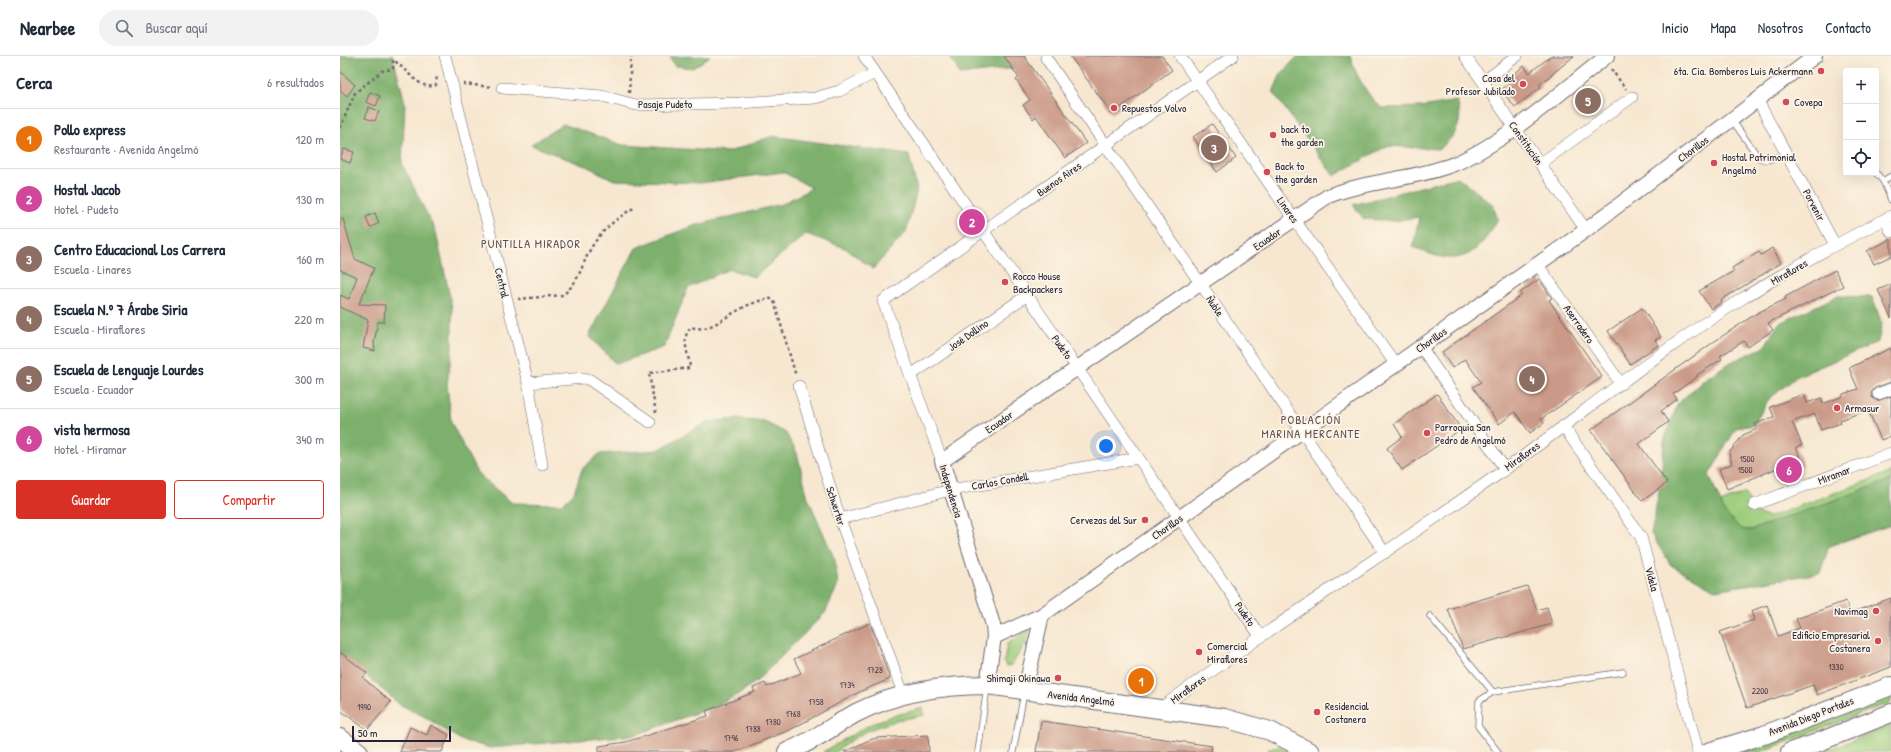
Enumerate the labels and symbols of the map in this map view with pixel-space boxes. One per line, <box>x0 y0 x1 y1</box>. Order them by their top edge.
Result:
place label: 6ta. Cia. Bomberos Luis Ackermann <box>1674 64 1813 78</box>
marker: 6ta. Cia. Bomberos Luis Ackermann <box>1816 66 1826 76</box>
place label: Casa del Profesor Jubilado <box>1446 71 1516 98</box>
marker: Casa del Profesor Jubilado <box>1518 79 1528 89</box>
pin: 5 <box>1575 86 1601 116</box>
place label: Covepa <box>1794 95 1823 109</box>
street label: Pasaje Pudeto <box>638 97 693 111</box>
marker: Covepa <box>1781 97 1791 107</box>
place label: Repuestos Volvo <box>1122 101 1187 115</box>
marker: Repuestos Volvo <box>1109 103 1119 113</box>
street label: Constitución <box>1506 118 1546 168</box>
place label: back to the garden <box>1281 122 1323 149</box>
marker: back to the garden <box>1268 130 1278 140</box>
pin: 3 <box>1201 133 1227 163</box>
street label: Chorillos <box>1675 133 1711 165</box>
place label: Hostal Patrimonial Angelmó <box>1722 150 1796 177</box>
marker: Hostal Patrimonial Angelmó <box>1709 158 1719 168</box>
street label: Buenos Aires <box>1034 159 1084 199</box>
place label: Back to the garden <box>1275 159 1317 186</box>
marker: Back to the garden <box>1262 167 1272 177</box>
street label: Porvenir <box>1800 187 1829 224</box>
street label: Linares <box>1274 194 1302 226</box>
pin: 2 <box>959 207 985 237</box>
street label: Ecuador <box>1250 224 1284 253</box>
district label: PUNTILLA MIRADOR <box>481 235 581 252</box>
street label: Miraflores <box>1768 256 1810 288</box>
street label: Central <box>492 266 513 300</box>
place label: Rocco House Backpackers <box>1013 269 1062 296</box>
marker: Rocco House Backpackers <box>1000 277 1010 287</box>
street label: Ñuble <box>1203 293 1227 320</box>
street label: Aserradero <box>1561 302 1598 347</box>
street label: José Dollino <box>945 316 991 354</box>
street label: Chorillos <box>1413 324 1449 356</box>
street label: Pudeto <box>1049 332 1076 362</box>
pin: 4 <box>1519 364 1545 394</box>
place label: Armasur <box>1845 401 1880 415</box>
marker: Armasur <box>1832 403 1842 413</box>
street label: Ecuador <box>982 407 1016 436</box>
district label: POBLACIÓN MARINA MERCANTE <box>1262 411 1360 442</box>
place label: Parroquia San Pedro de Angelmó <box>1435 420 1506 447</box>
marker: Parroquia San Pedro de Angelmó <box>1422 428 1432 438</box>
your location <box>1096 436 1116 456</box>
street label: Miraflores <box>1502 438 1542 474</box>
house number: 1500 <box>1739 453 1755 465</box>
pin: 6 <box>1776 455 1802 485</box>
street label: Miramar <box>1816 462 1853 488</box>
street label: Independencia <box>936 463 966 520</box>
house number: 1500 <box>1737 464 1753 476</box>
street label: Carlos Condell <box>970 469 1030 493</box>
street label: Schwerter <box>823 485 849 528</box>
street label: Chorillos <box>1149 511 1185 543</box>
place label: Cervezas del Sur <box>1070 513 1138 527</box>
marker: Cervezas del Sur <box>1140 515 1150 525</box>
street label: Videla <box>1642 565 1662 593</box>
street label: Pudeto <box>1232 599 1259 629</box>
place label: Navimag <box>1834 604 1868 618</box>
marker: Navimag <box>1871 606 1881 616</box>
place label: Edificio Empresarial Costanera <box>1792 628 1871 655</box>
marker: Edificio Empresarial Costanera <box>1873 636 1883 646</box>
place label: Comercial Miraflores <box>1207 639 1248 666</box>
marker: Comercial Miraflores <box>1194 647 1204 657</box>
house number: 1330 <box>1828 661 1844 673</box>
house number: 1728 <box>867 664 883 676</box>
pin: 1 <box>1128 666 1154 696</box>
place label: Shimaji Okinawa <box>987 671 1051 685</box>
street label: Miraflores <box>1168 671 1208 707</box>
marker: Shimaji Okinawa <box>1053 673 1063 683</box>
house number: 1734 <box>839 679 855 691</box>
house number: 2200 <box>1752 685 1768 697</box>
street label: Avenida Angelmó <box>1047 687 1116 709</box>
street label: Avenida Diego Portales <box>1766 693 1856 739</box>
house number: 1758 <box>808 696 824 708</box>
place label: Residencial Costanera <box>1325 699 1369 726</box>
house number: 1990 <box>357 701 371 713</box>
marker: Residencial Costanera <box>1312 707 1322 717</box>
house number: 1768 <box>785 708 801 720</box>
house number: 1780 <box>765 716 781 728</box>
house number: 1788 <box>745 723 761 735</box>
scale bar <box>352 724 451 743</box>
house number: 1796 <box>724 732 739 744</box>

